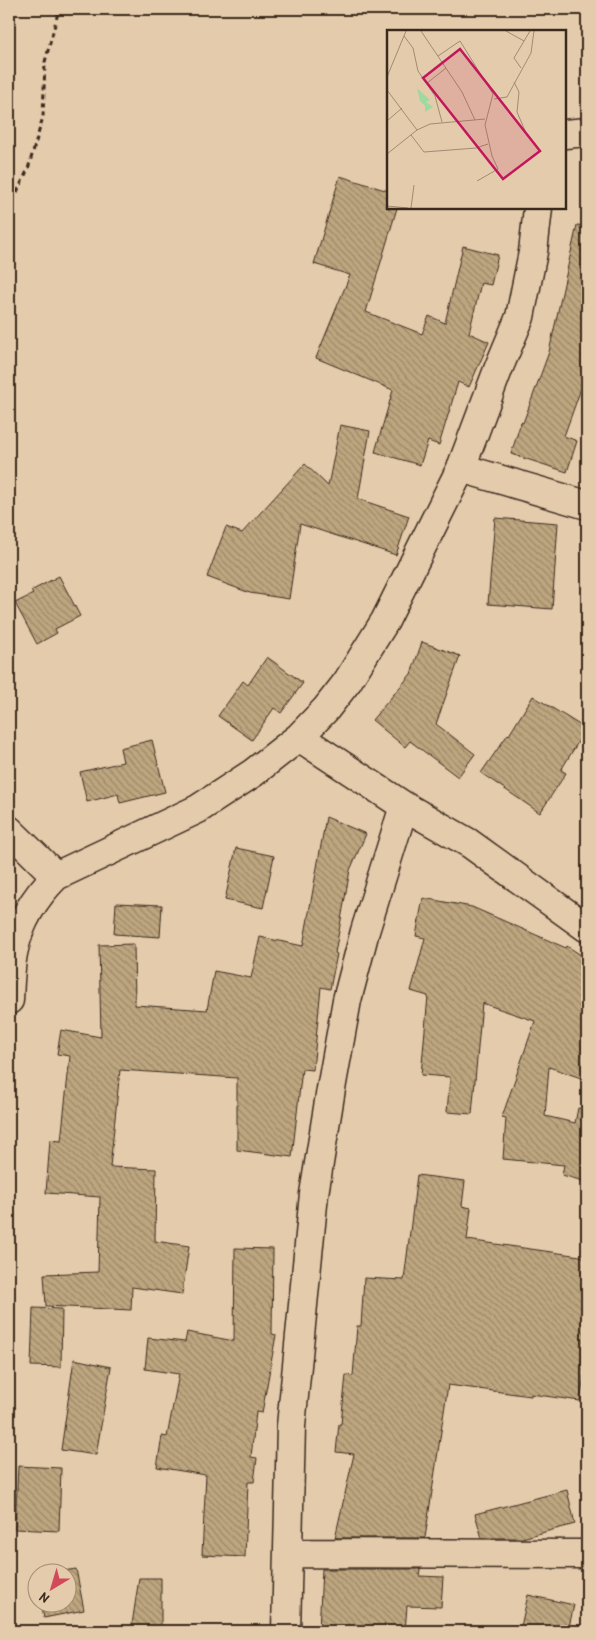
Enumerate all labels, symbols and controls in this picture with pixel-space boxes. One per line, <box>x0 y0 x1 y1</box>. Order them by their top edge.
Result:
inset map <box>387 30 566 209</box>
north arrow <box>28 1562 78 1612</box>
text: N <box>34 1589 52 1608</box>

